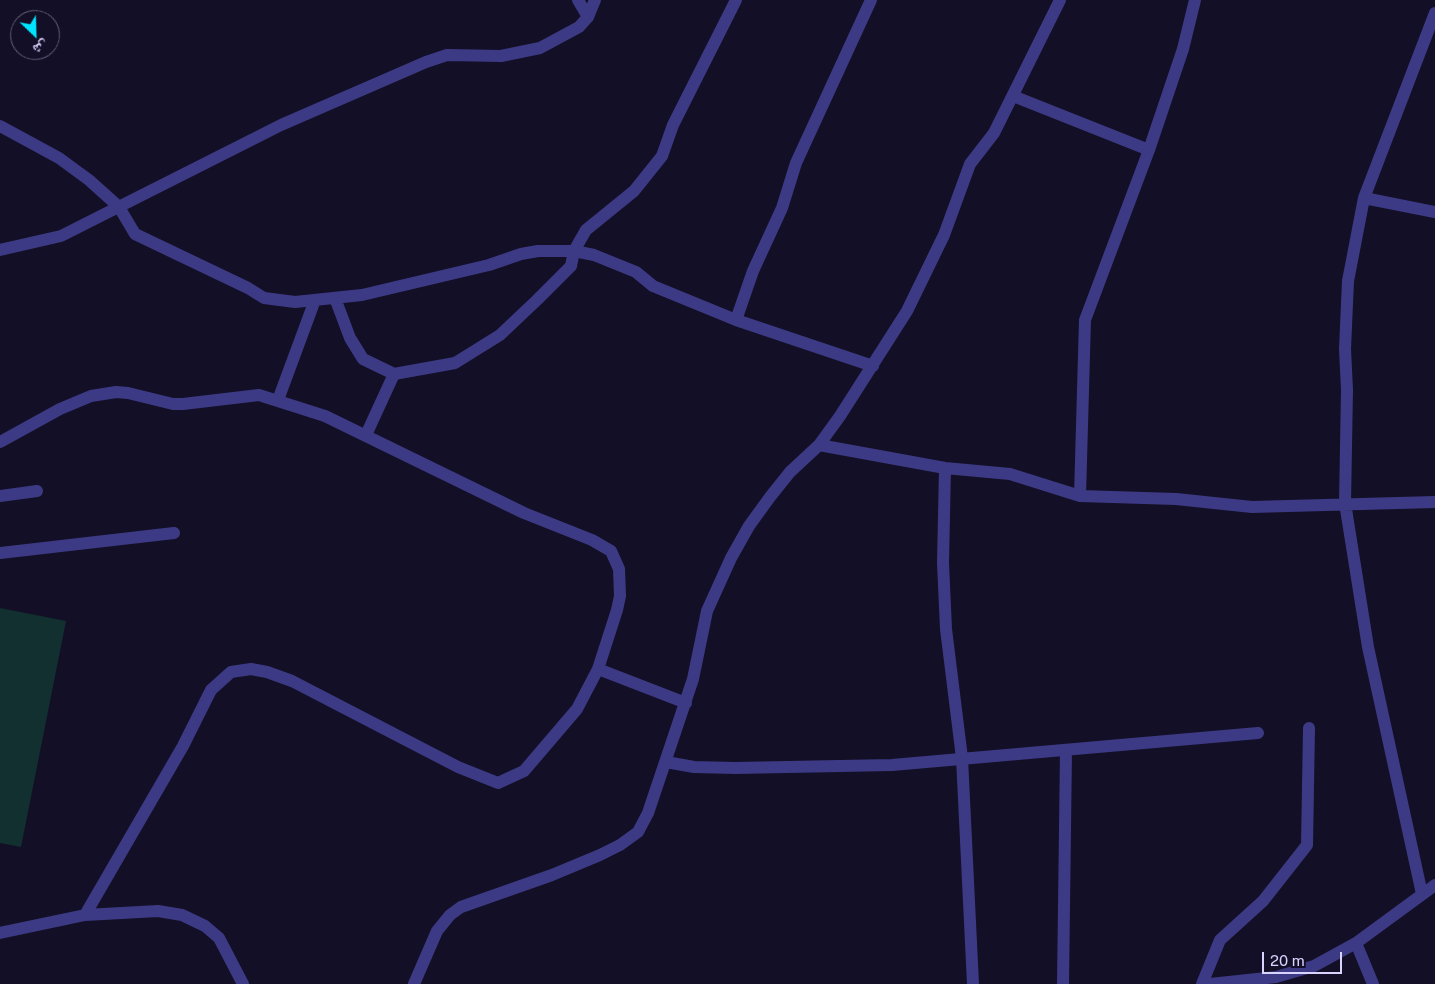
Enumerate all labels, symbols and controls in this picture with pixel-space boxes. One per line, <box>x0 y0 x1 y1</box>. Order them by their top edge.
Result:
north arrow <box>10 10 60 60</box>
text: ش <box>31 37 51 58</box>
scale bar <box>1265 942 1345 974</box>
text: 20 m <box>1270 952 1305 969</box>

